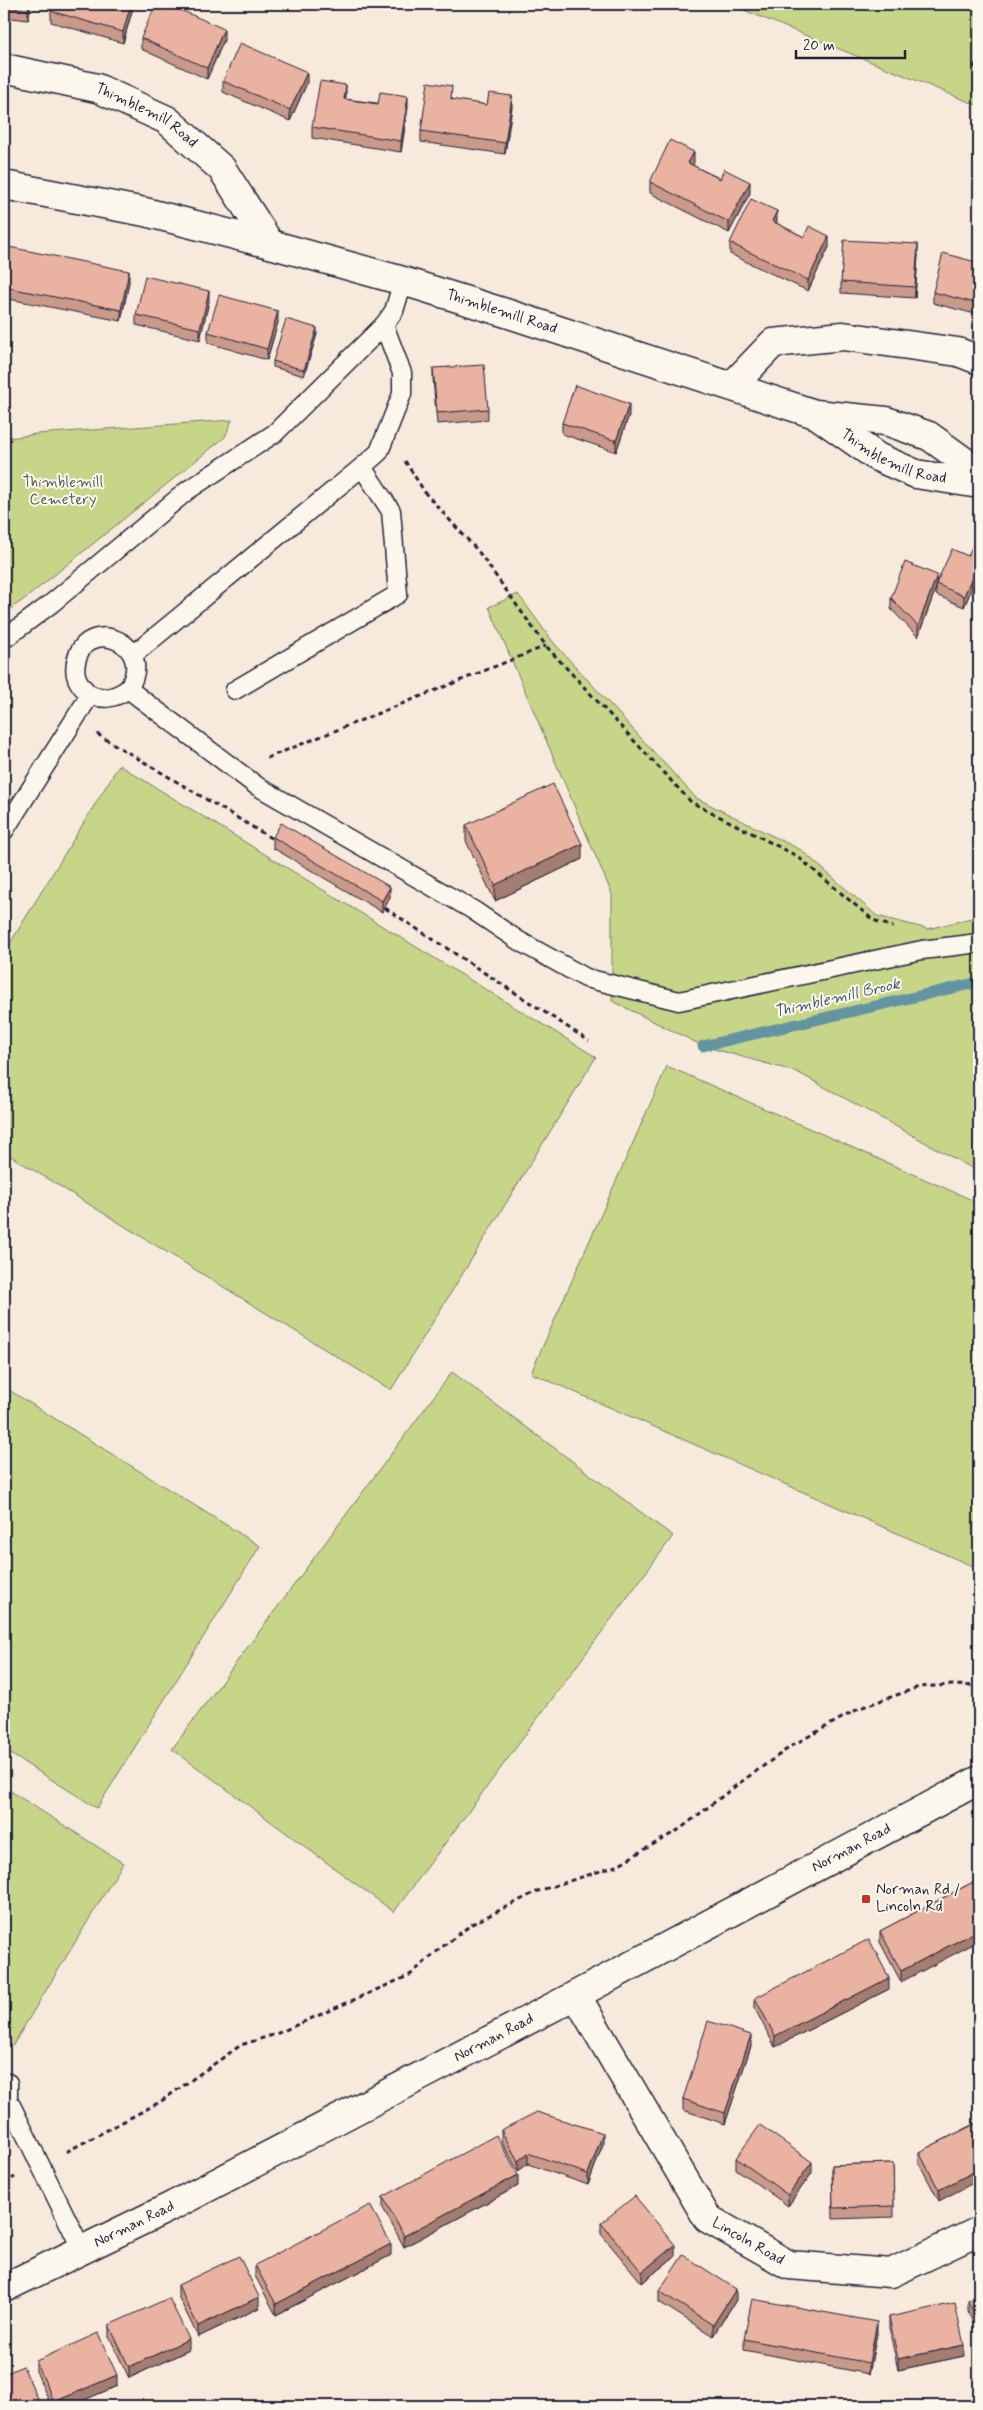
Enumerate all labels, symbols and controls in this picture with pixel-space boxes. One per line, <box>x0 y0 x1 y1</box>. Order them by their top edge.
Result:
scale bar <box>796 28 904 60</box>
text: 20 m <box>803 36 835 56</box>
street label: Thimblemill Road <box>92 79 202 153</box>
street label: Thimblemill Road <box>444 285 560 339</box>
street label: Thimblemill Road <box>837 424 948 489</box>
park label: Thimblemill Cemetery <box>23 473 104 510</box>
water label: Thimblemill Brook <box>772 973 903 1023</box>
street label: Norman Road <box>808 1819 895 1877</box>
place label: Norman Rd / Lincoln Rd <box>876 1880 960 1917</box>
marker: Norman Rd / Lincoln Rd <box>860 1893 872 1905</box>
street label: Norman Road <box>450 2009 537 2067</box>
street label: Norman Road <box>91 2196 178 2253</box>
street label: Lincoln Road <box>708 2213 788 2270</box>

